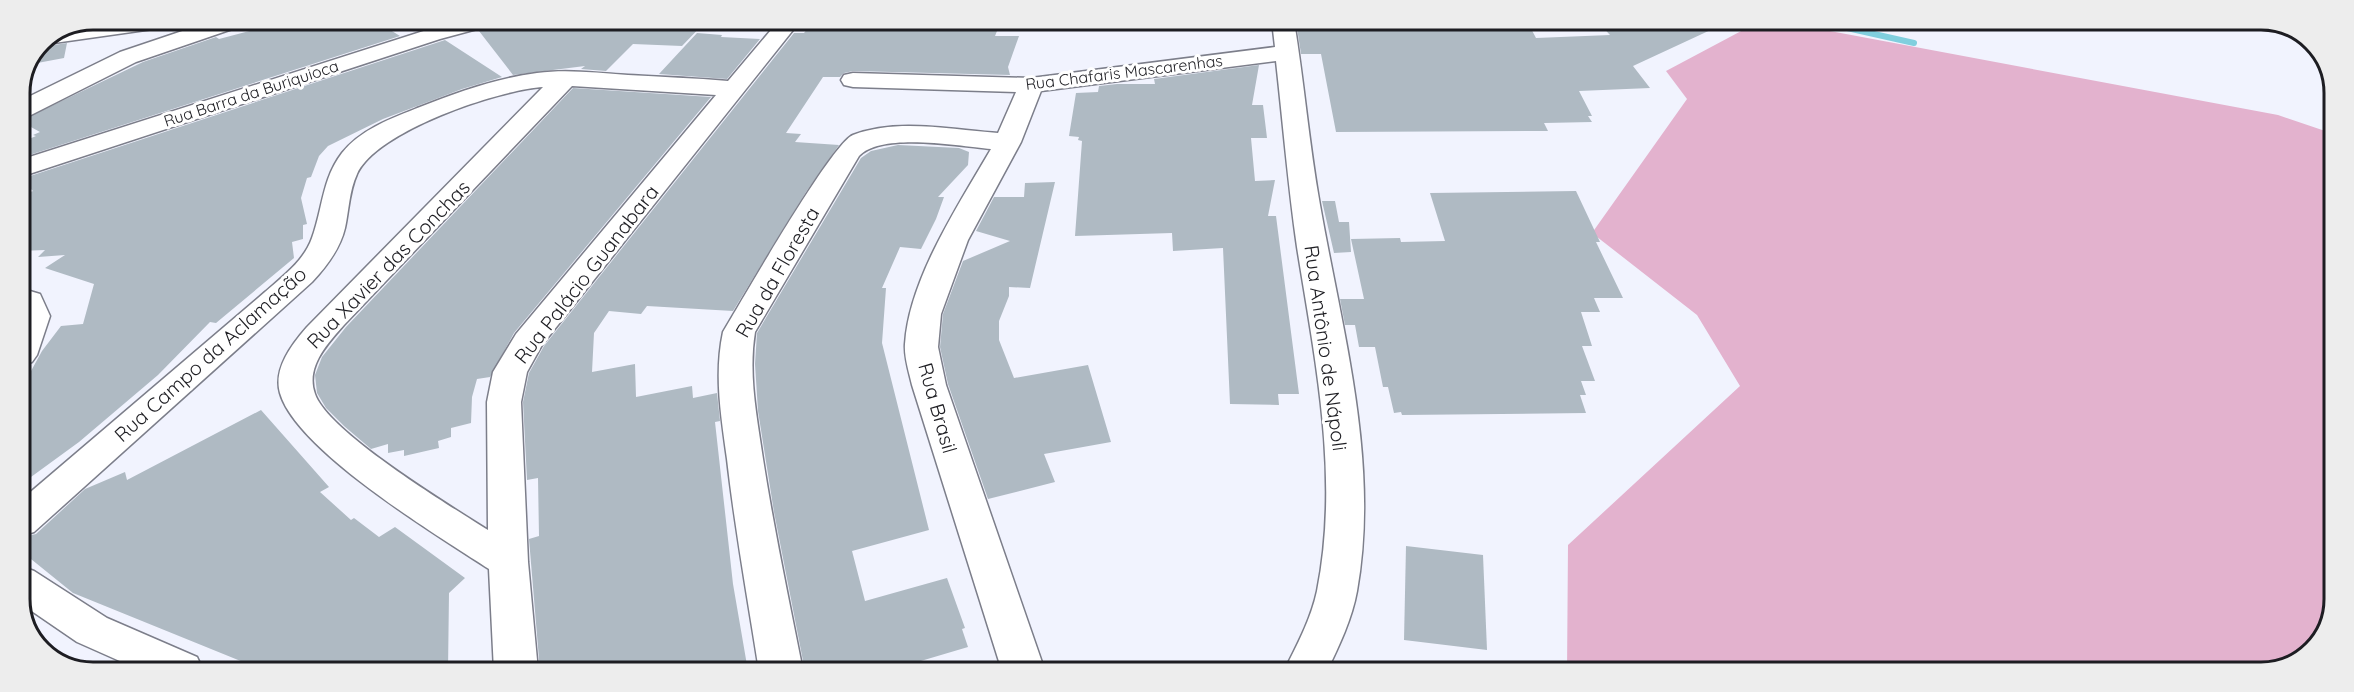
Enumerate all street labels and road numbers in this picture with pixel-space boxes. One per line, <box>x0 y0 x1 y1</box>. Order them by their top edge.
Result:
street label: Rua Chafaris Mascarenhas <box>1024 50 1224 94</box>
street label: Rua Barra da Buriquioca <box>161 55 341 131</box>
street label: Rua Xavier das Conchas <box>301 175 475 353</box>
street label: Rua Palácio Guanabara <box>508 180 664 368</box>
street label: Rua da Floresta <box>730 202 824 342</box>
street label: Rua Antônio de Nápoli <box>1299 243 1353 453</box>
street label: Rua Campo da Aclamação <box>109 261 311 447</box>
street label: Rua Brasil <box>913 360 963 456</box>

